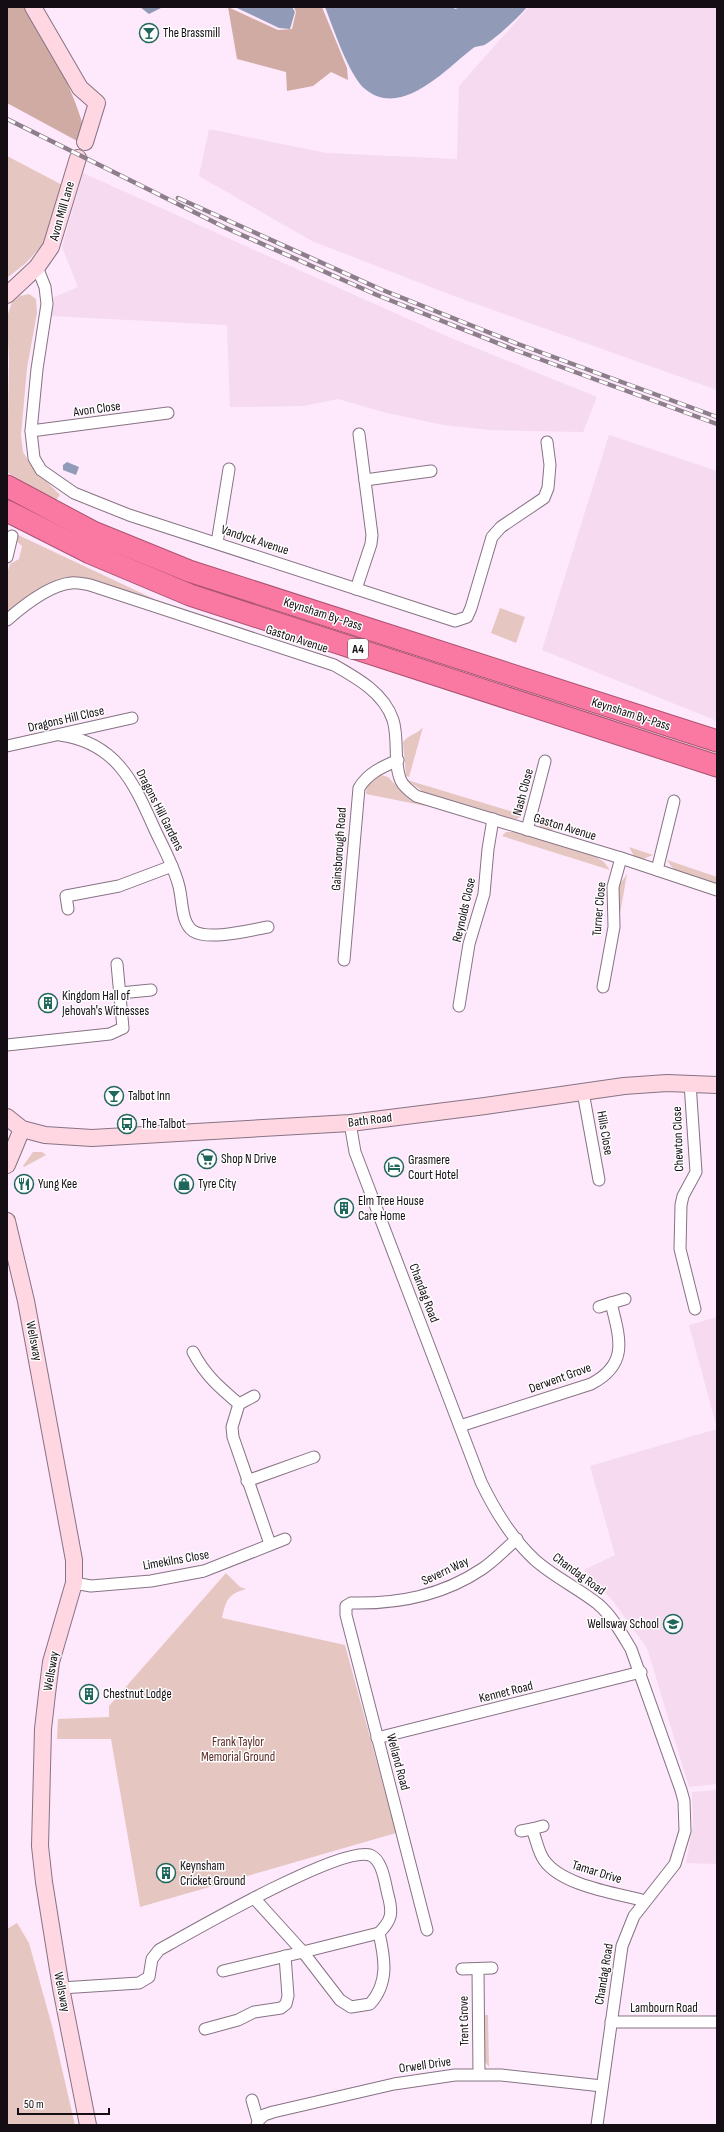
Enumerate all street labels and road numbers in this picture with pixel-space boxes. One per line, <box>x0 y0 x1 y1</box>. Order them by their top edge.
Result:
street label: Avon Mill Lane <box>46 179 78 243</box>
street label: Avon Close <box>71 398 122 420</box>
street label: Vandyck Avenue <box>219 522 291 558</box>
street label: Keynsham By-Pass <box>282 594 365 634</box>
street label: Gaston Avenue <box>264 621 330 657</box>
road number: A4 <box>348 639 368 659</box>
street label: Keynsham By-Pass <box>590 694 673 734</box>
street label: Dragons Hill Close <box>26 702 106 736</box>
street label: Dragons Hill Gardens <box>133 766 188 854</box>
street label: Nash Close <box>509 767 537 817</box>
street label: Gainsborough Road <box>328 807 350 891</box>
street label: Gaston Avenue <box>532 810 598 844</box>
street label: Reynolds Close <box>449 876 479 944</box>
street label: Turner Close <box>589 881 609 937</box>
street label: Chewton Close <box>669 1106 687 1172</box>
street label: Bath Road <box>347 1109 393 1131</box>
street label: Hills Close <box>593 1110 617 1156</box>
street label: Chandag Road <box>405 1261 443 1325</box>
street label: Wellsway <box>22 1320 46 1362</box>
street label: Derwent Grove <box>527 1359 593 1397</box>
street label: Limekilns Close <box>142 1546 210 1574</box>
street label: Chandag Road <box>549 1549 609 1599</box>
street label: Severn Way <box>419 1553 471 1589</box>
street label: Wellsway <box>40 1650 62 1692</box>
street label: Kennet Road <box>477 1678 535 1706</box>
street label: Welland Road <box>383 1732 413 1792</box>
street label: Tamar Drive <box>570 1857 624 1887</box>
street label: Chandag Road <box>591 1942 617 2006</box>
street label: Wellsway <box>50 1971 74 2013</box>
street label: Trent Grove <box>456 1996 472 2046</box>
street label: Lambourn Road <box>630 2000 698 2016</box>
street label: Orwell Drive <box>398 2053 452 2077</box>

